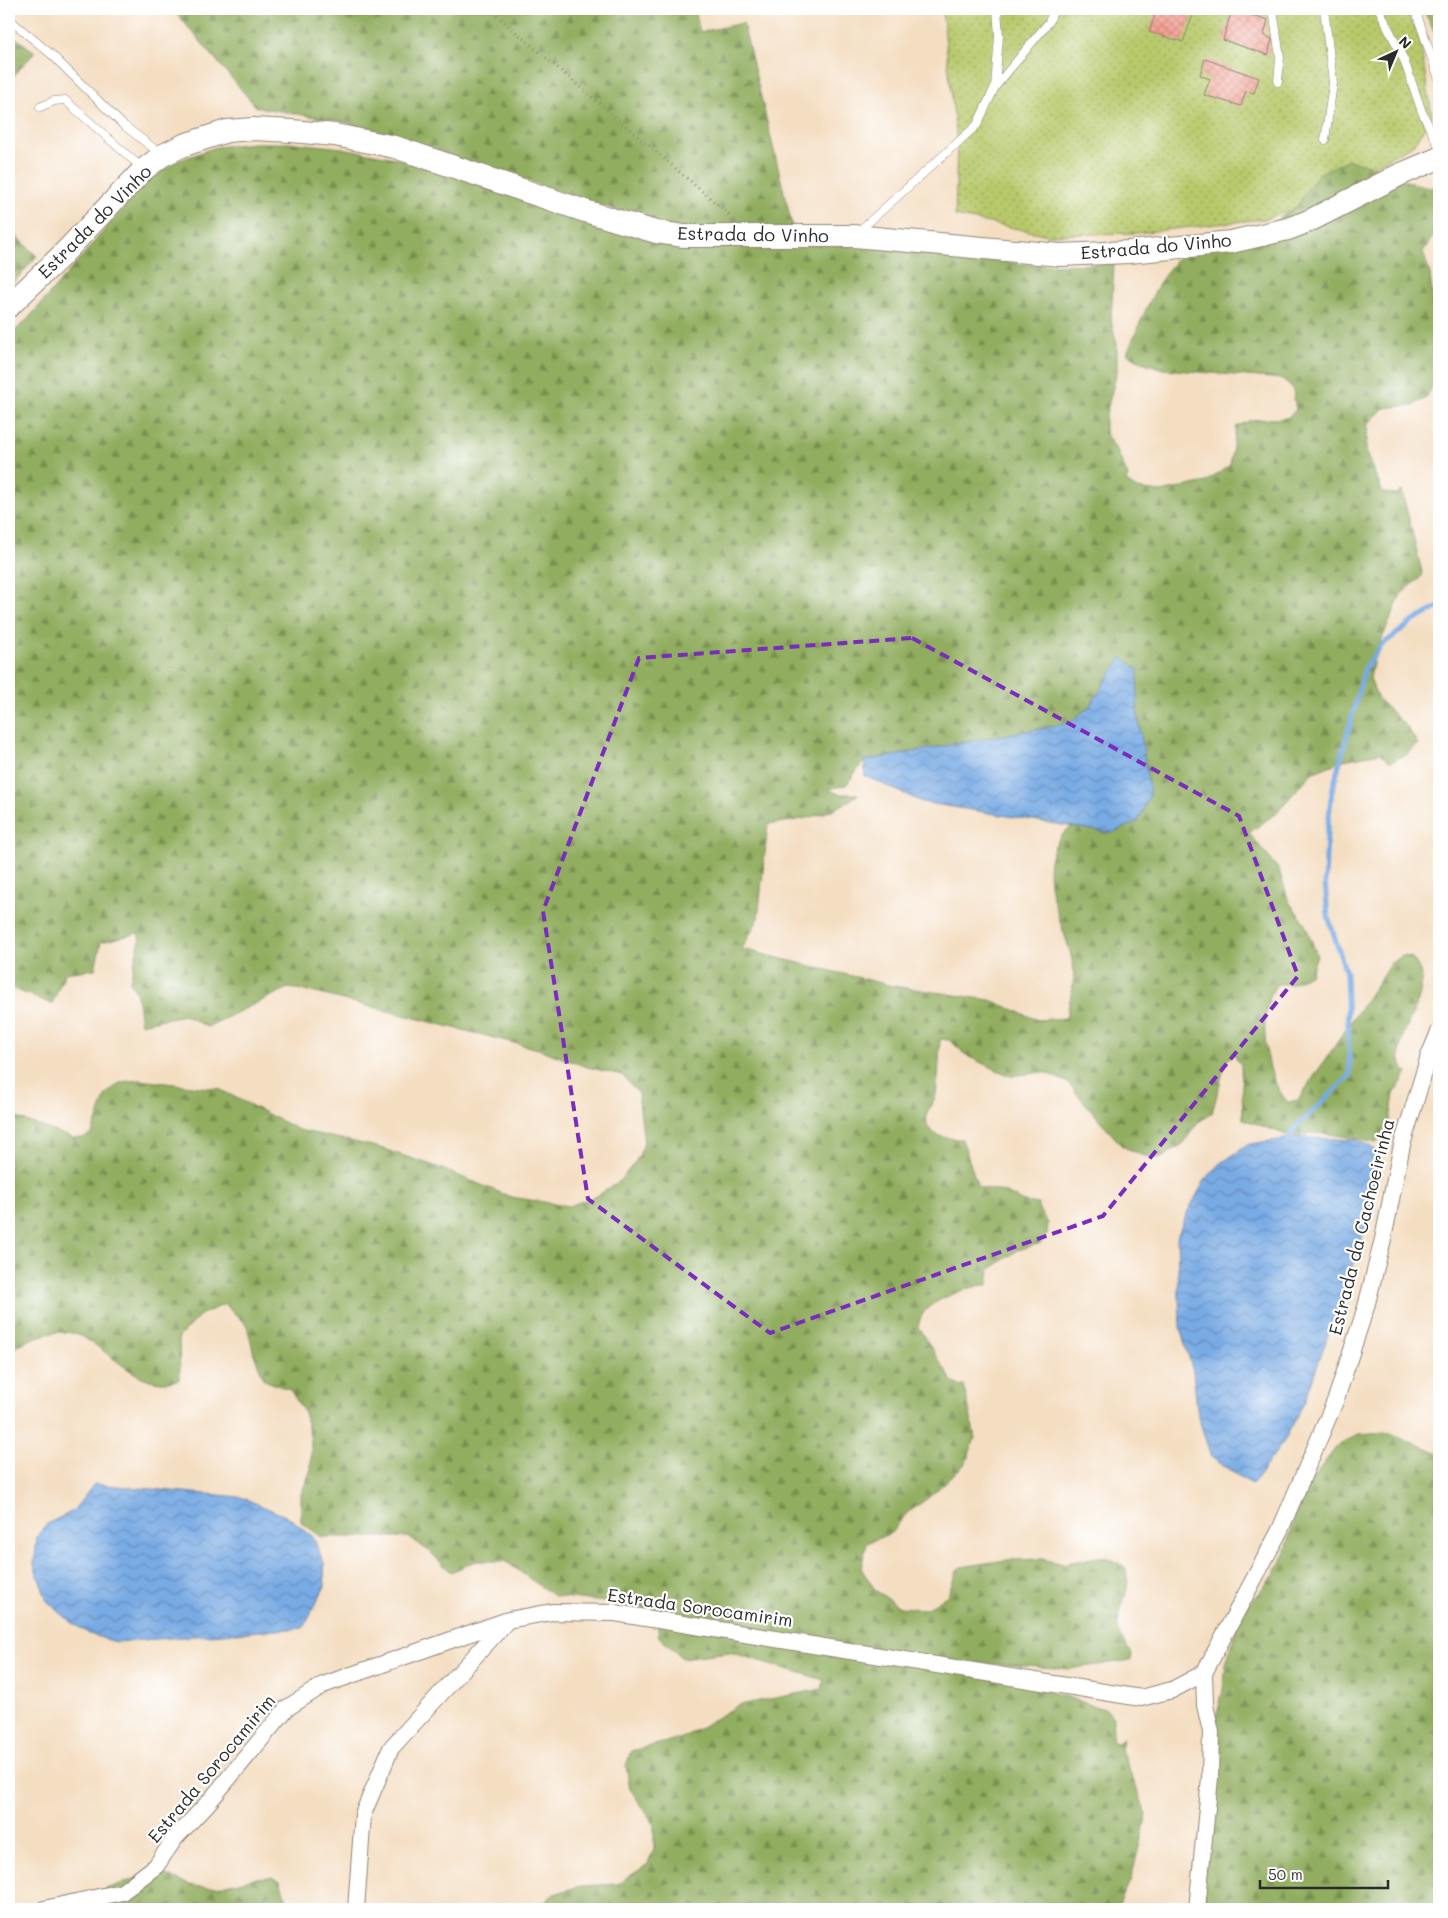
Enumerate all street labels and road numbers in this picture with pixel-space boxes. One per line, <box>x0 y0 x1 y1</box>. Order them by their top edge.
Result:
street label: Estrada do Vinho <box>32 159 157 283</box>
street label: Estrada do Vinho <box>677 221 829 247</box>
street label: Estrada do Vinho <box>1079 227 1233 265</box>
street label: Estrada da Cachoeirinha <box>1323 1116 1400 1337</box>
street label: Estrada Sorocamirim <box>606 1582 794 1632</box>
street label: Estrada Sorocamirim <box>142 1689 280 1848</box>

